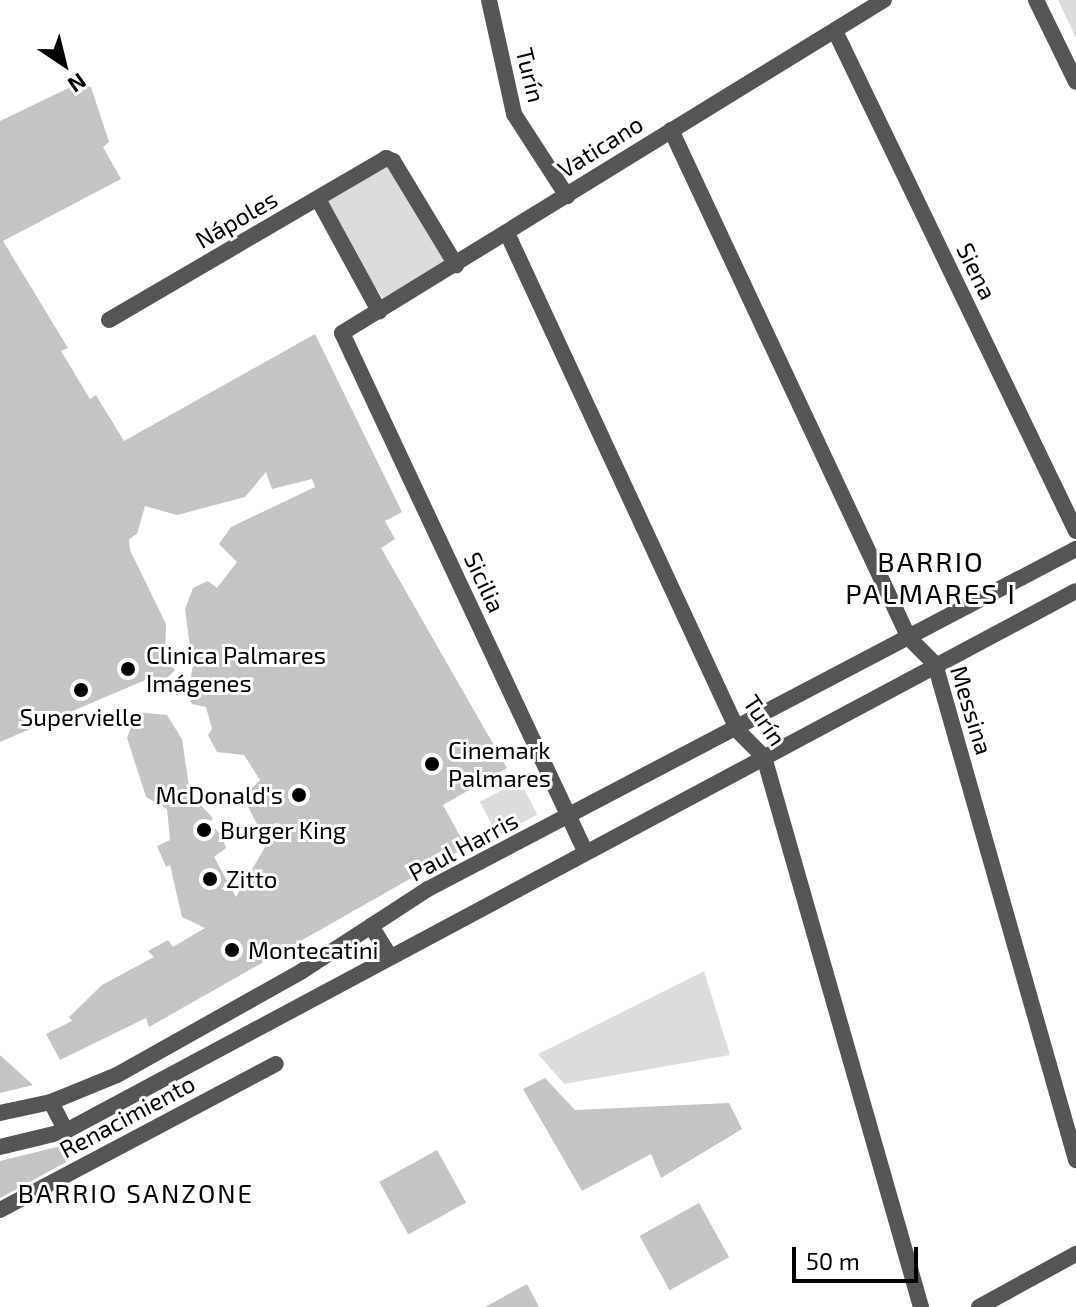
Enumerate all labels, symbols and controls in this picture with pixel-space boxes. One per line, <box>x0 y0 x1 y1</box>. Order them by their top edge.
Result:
north arrow <box>24 24 104 104</box>
street label: Turín <box>510 45 552 105</box>
text: N <box>64 68 92 99</box>
street label: Vaticano <box>552 109 648 183</box>
street label: Nápoles <box>190 184 282 254</box>
street label: Siena <box>951 238 1003 304</box>
district label: BARRIO PALMARES I <box>845 544 1017 610</box>
street label: Sicilia <box>459 547 511 617</box>
place label: Clinica Palmares Imágenes <box>146 641 326 697</box>
marker: Clinica Palmares Imágenes <box>117 658 139 680</box>
street label: Messina <box>945 662 999 758</box>
marker: Supervielle <box>72 681 90 699</box>
street label: Turín <box>738 689 792 751</box>
place label: Supervielle <box>20 703 142 731</box>
place label: Cinemark Palmares <box>448 736 551 792</box>
marker: Cinemark Palmares <box>423 755 441 773</box>
place label: McDonald's <box>155 781 283 809</box>
marker: McDonald's <box>290 786 308 804</box>
street label: Paul Harris <box>403 805 523 887</box>
place label: Burger King <box>220 816 347 844</box>
marker: Burger King <box>195 821 213 839</box>
place label: Zitto <box>226 865 277 893</box>
marker: Zitto <box>201 870 219 888</box>
place label: Montecatini <box>248 936 379 964</box>
marker: Montecatini <box>223 941 241 959</box>
street label: Renacimiento <box>54 1068 200 1164</box>
district label: BARRIO SANZONE <box>18 1177 254 1209</box>
scale bar <box>796 1231 922 1281</box>
text: 50 m <box>806 1246 860 1275</box>

